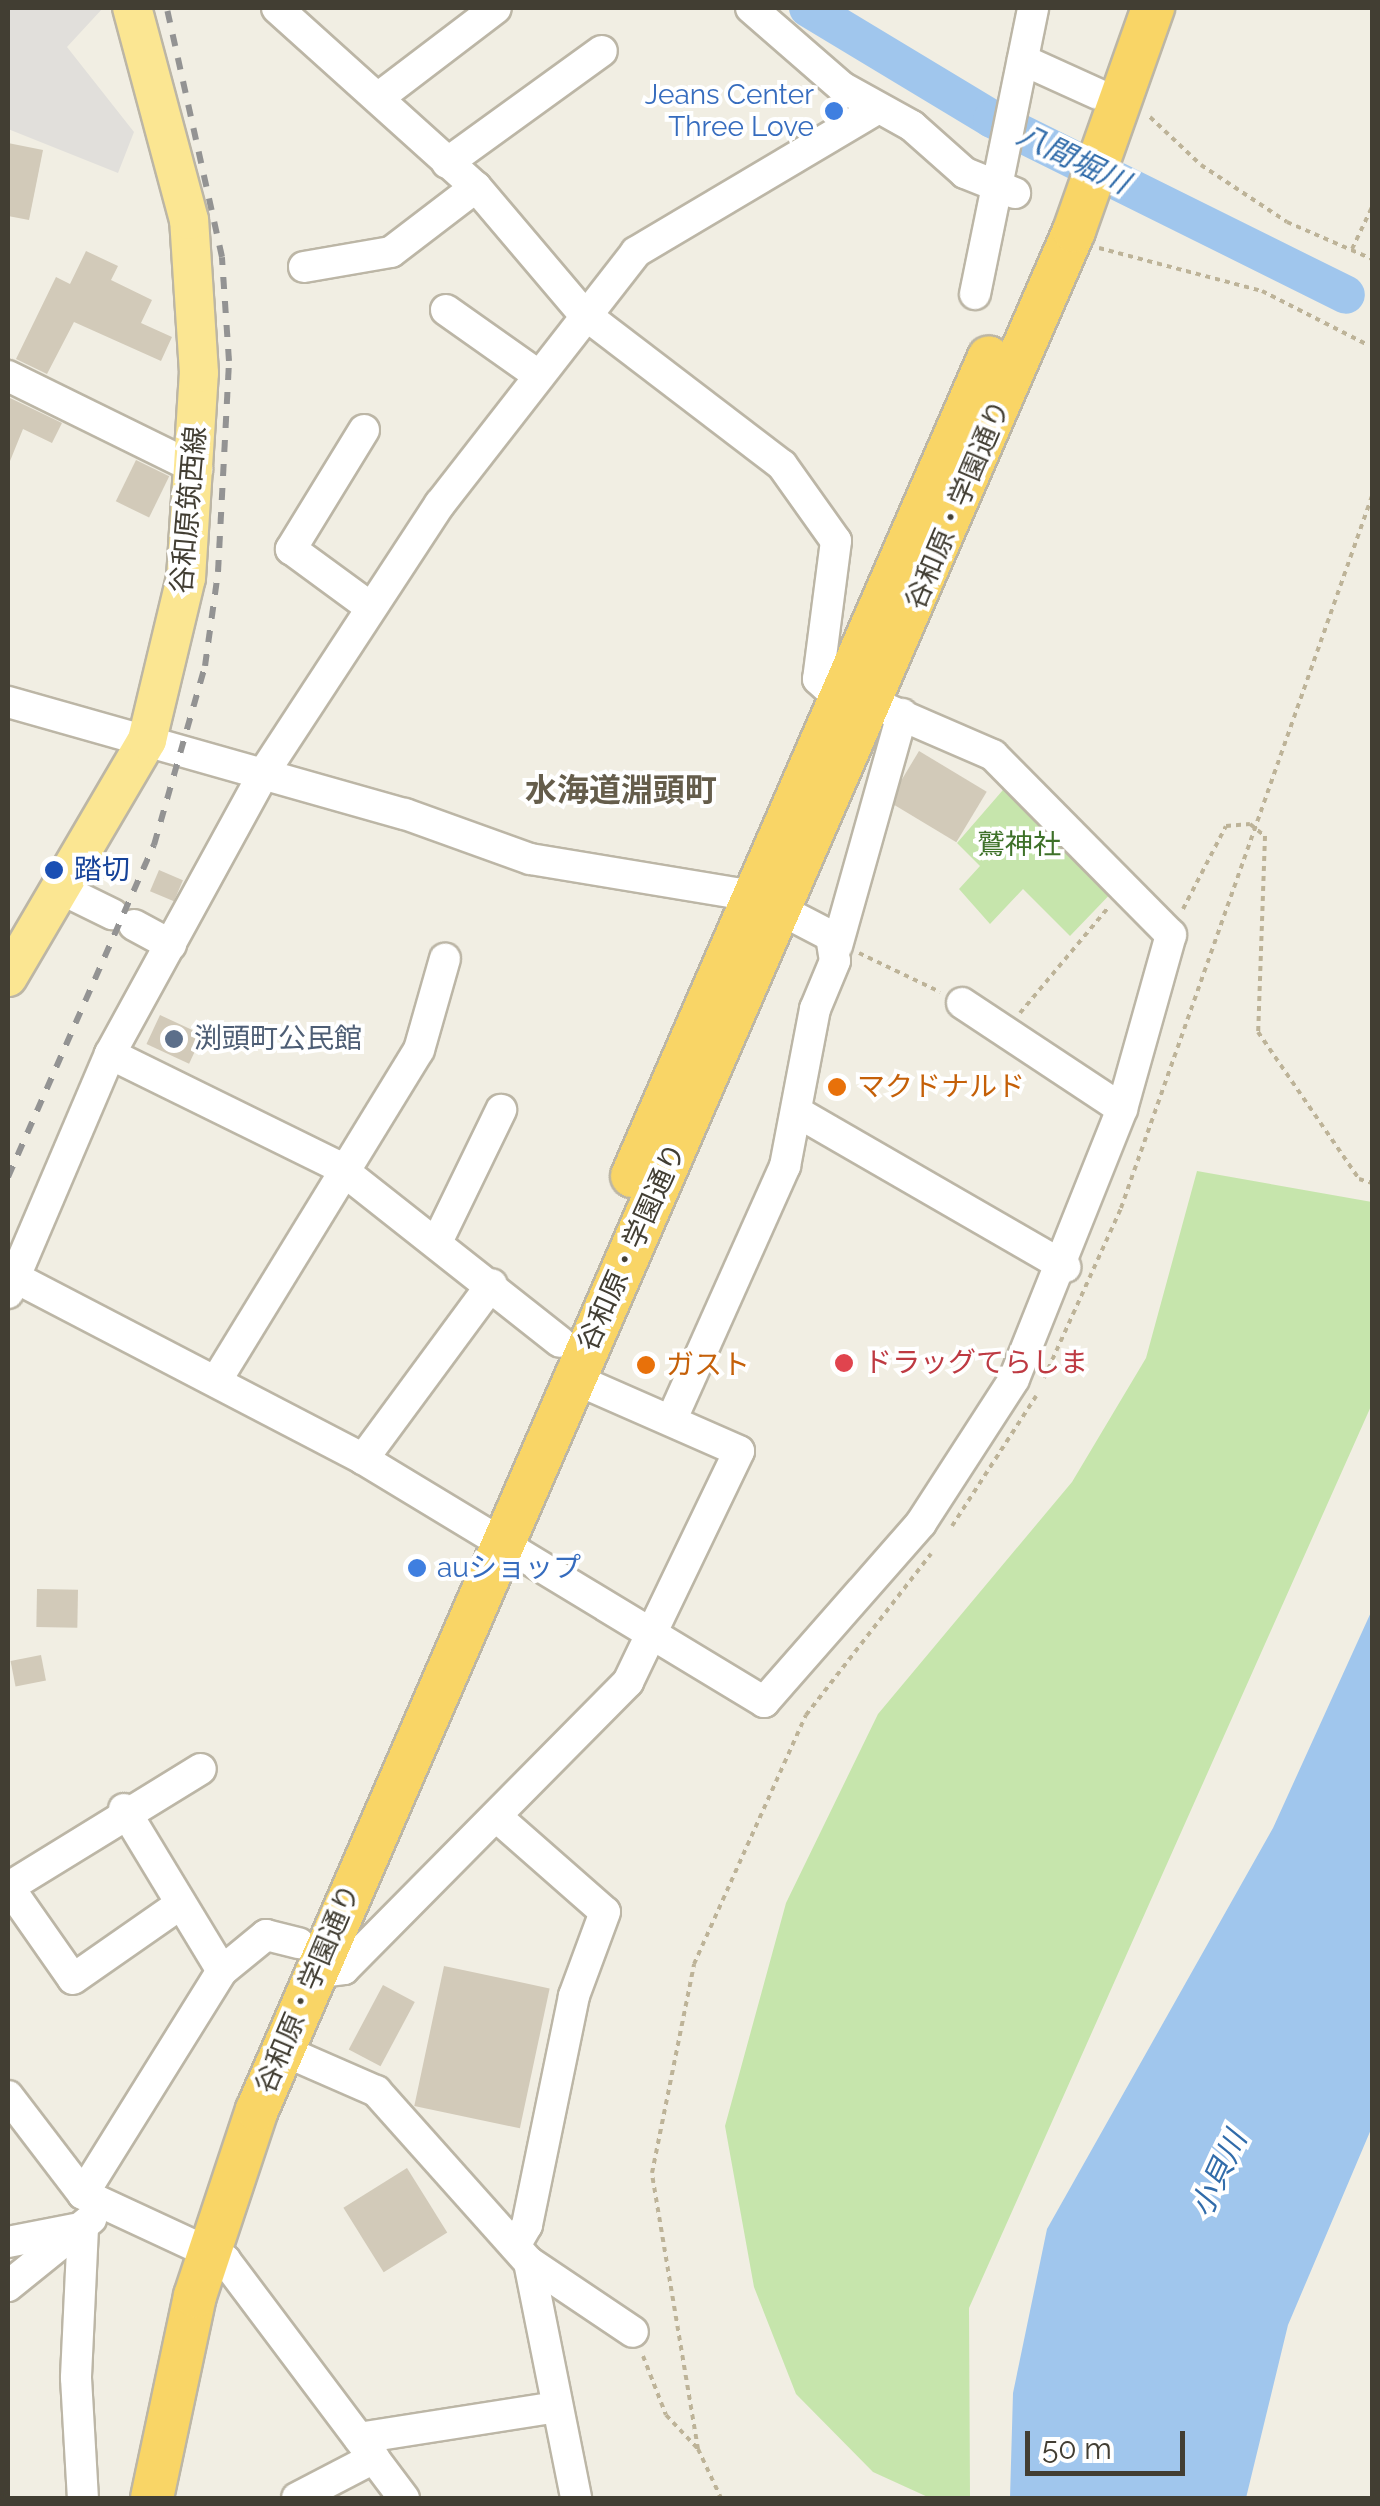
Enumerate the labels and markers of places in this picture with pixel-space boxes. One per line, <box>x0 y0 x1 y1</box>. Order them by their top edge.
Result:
place label: Jeans Center Three Love <box>645 78 814 144</box>
marker: Jeans Center Three Love <box>823 100 845 122</box>
place label: 踏切 <box>74 853 130 887</box>
marker: 踏切 <box>43 859 65 881</box>
place label: 渕頭町公民館 <box>194 1022 362 1056</box>
marker: 渕頭町公民館 <box>163 1028 185 1050</box>
place label: マクドナルド <box>857 1070 1025 1104</box>
marker: マクドナルド <box>826 1076 848 1098</box>
place label: ドラッグてらしま <box>864 1346 1088 1380</box>
place label: ガスト <box>666 1348 750 1382</box>
marker: ドラッグてらしま <box>833 1352 855 1374</box>
marker: ガスト <box>635 1354 657 1376</box>
place label: auショップ <box>437 1551 581 1585</box>
marker: auショップ <box>406 1557 428 1579</box>

